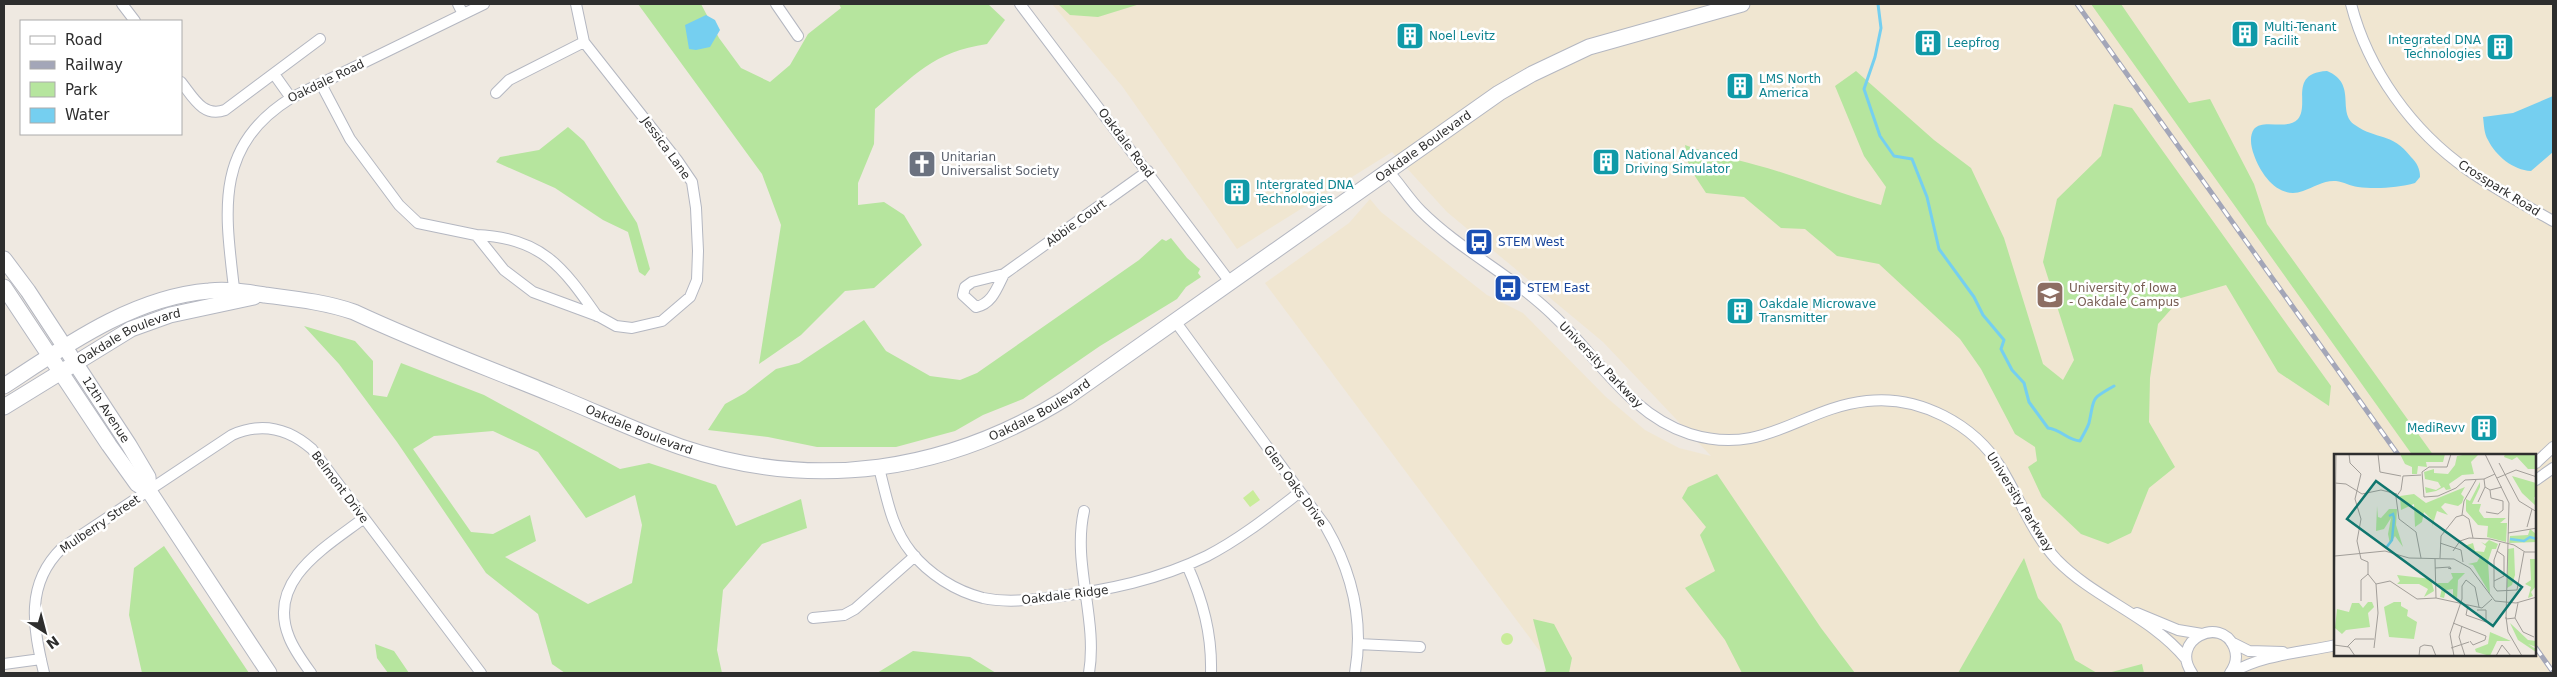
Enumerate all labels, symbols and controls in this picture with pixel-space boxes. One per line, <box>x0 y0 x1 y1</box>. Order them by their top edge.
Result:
building icon: Multi-Tenant Facilit <box>2230 19 2260 49</box>
legend <box>20 20 182 135</box>
place label: Multi-Tenant Facilit <box>2264 20 2337 48</box>
building icon: Noel Levitz <box>1395 21 1425 51</box>
building icon: Leepfrog <box>1913 28 1943 58</box>
place label: Noel Levitz <box>1429 29 1495 43</box>
text: Road <box>65 31 103 49</box>
building icon: Integrated DNA Technologies <box>2485 32 2515 62</box>
place label: Integrated DNA Technologies <box>2388 33 2482 61</box>
place label: Leepfrog <box>1947 36 2000 50</box>
text: Railway <box>65 56 123 74</box>
street label: Oakdale Road <box>285 56 367 106</box>
building icon: LMS North America <box>1725 71 1755 101</box>
place label: LMS North America <box>1759 72 1821 100</box>
text: Park <box>65 81 98 99</box>
street label: Oakdale Road <box>1095 105 1157 181</box>
text: Water <box>65 106 110 124</box>
street label: Oakdale Boulevard <box>1373 108 1474 185</box>
street label: Jessica Lane <box>638 113 693 182</box>
building icon: National Advanced Driving Simulator <box>1591 147 1621 177</box>
place label: National Advanced Driving Simulator <box>1625 148 1738 176</box>
church icon: Unitarian Universalist Society <box>907 149 937 179</box>
place label: Unitarian Universalist Society <box>941 150 1059 178</box>
street label: Crosspark Road <box>2456 157 2542 219</box>
building icon: Intergrated DNA Technologies <box>1222 177 1252 207</box>
place label: Intergrated DNA Technologies <box>1255 178 1355 206</box>
street label: Abbie Court <box>1043 196 1109 250</box>
bus stop icon: STEM West <box>1464 227 1494 257</box>
place label: STEM West <box>1498 235 1564 249</box>
bus stop icon: STEM East <box>1493 273 1523 303</box>
school or university icon: University of Iowa - Oakdale Campus <box>2035 280 2065 310</box>
place label: STEM East <box>1527 281 1590 295</box>
place label: University of Iowa - Oakdale Campus <box>2069 281 2179 309</box>
building icon: Oakdale Microwave Transmitter <box>1725 296 1755 326</box>
place label: Oakdale Microwave Transmitter <box>1758 297 1876 325</box>
street label: Oakdale Boulevard <box>74 306 182 367</box>
street label: University Parkway <box>1556 319 1646 411</box>
street label: 12th Avenue <box>79 374 133 445</box>
street label: Oakdale Boulevard <box>987 376 1093 444</box>
street label: Oakdale Boulevard <box>583 402 694 457</box>
building icon: MediRevv <box>2469 413 2499 443</box>
place label: MediRevv <box>2407 421 2465 435</box>
street label: Glen Oaks Drive <box>1261 443 1329 529</box>
street label: Belmont Drive <box>308 448 372 526</box>
street label: University Parkway <box>1984 450 2056 554</box>
inset map <box>2334 454 2537 657</box>
street label: Mulberry Street <box>57 492 143 556</box>
street label: Oakdale Ridge <box>1021 583 1109 607</box>
north arrow <box>20 607 70 657</box>
text: N <box>43 633 62 652</box>

